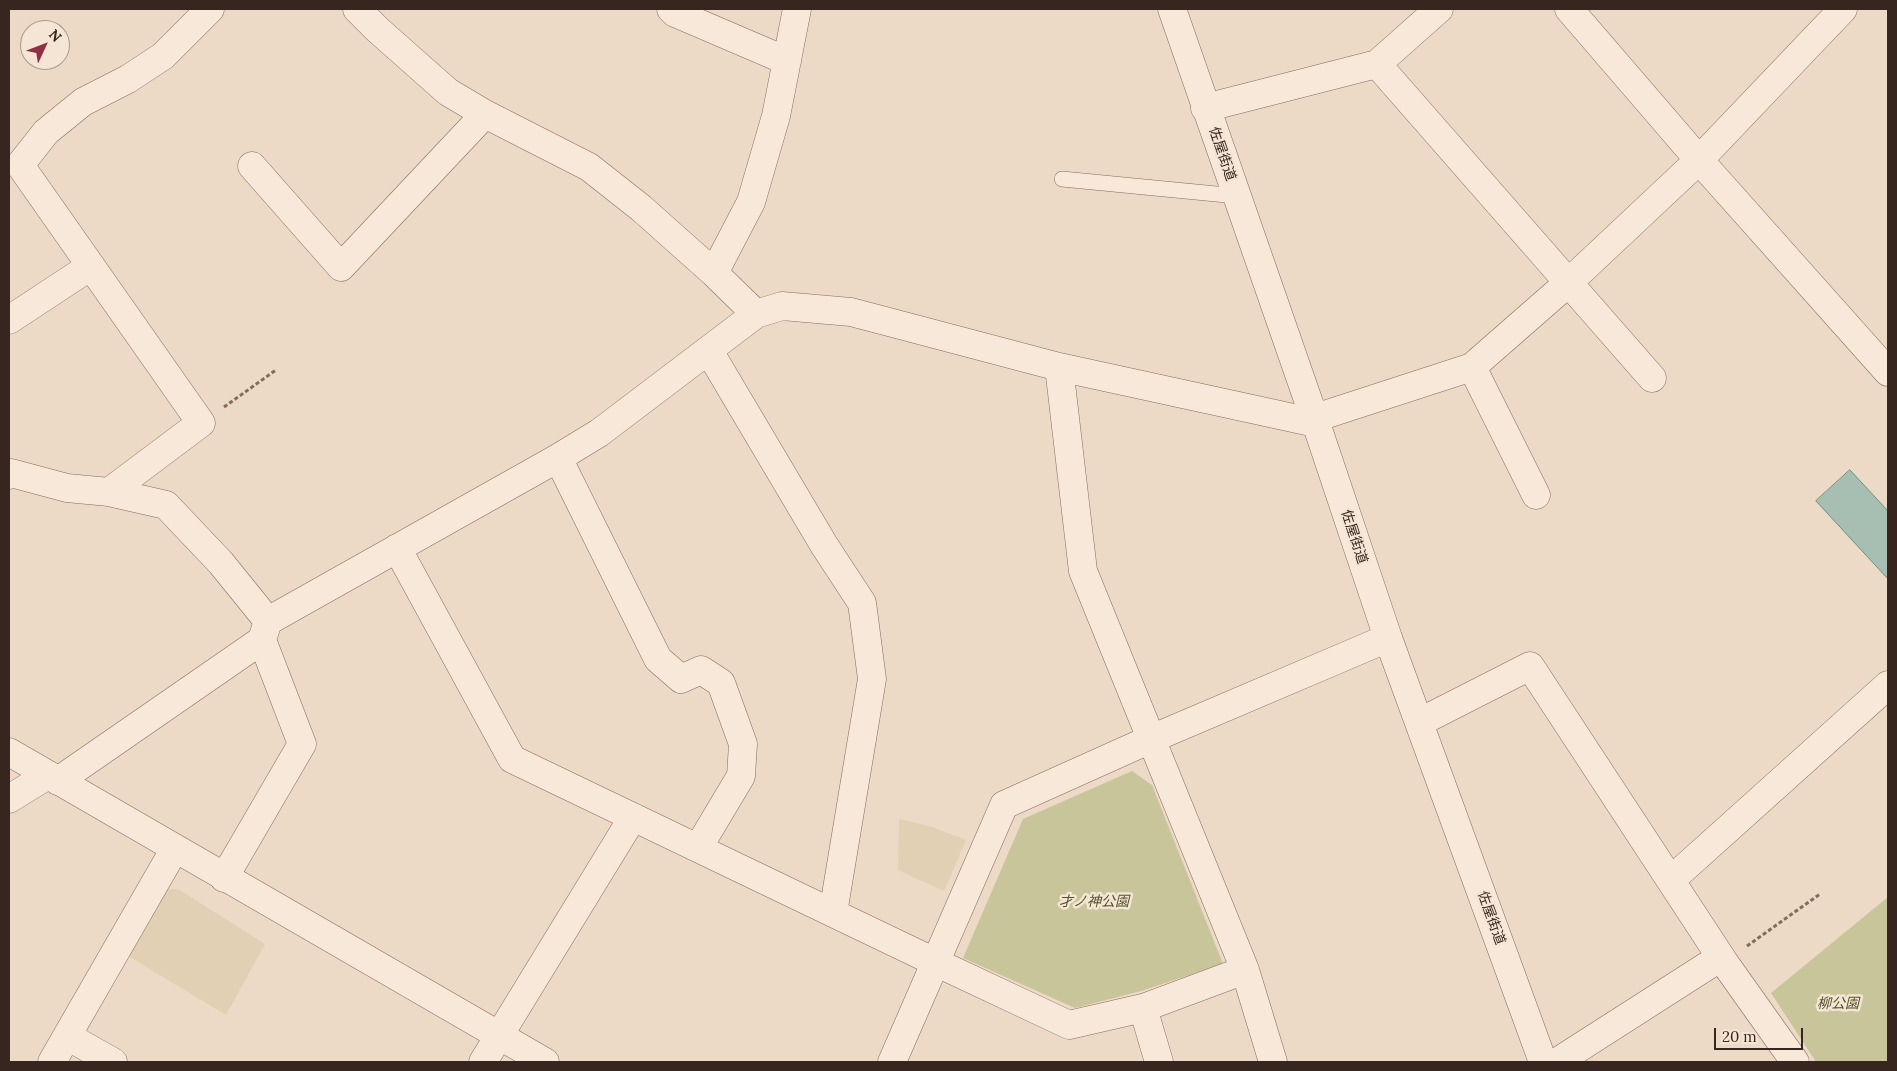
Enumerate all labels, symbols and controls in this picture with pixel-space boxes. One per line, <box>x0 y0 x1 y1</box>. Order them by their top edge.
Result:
north arrow <box>20 20 70 70</box>
text: N <box>45 25 66 46</box>
street label: 佐屋街道 <box>1205 125 1239 183</box>
street label: 佐屋街道 <box>1337 508 1371 566</box>
street label: 佐屋街道 <box>1474 889 1508 947</box>
park label: 才ノ神公園 <box>1059 894 1129 910</box>
park label: 柳公園 <box>1817 996 1859 1012</box>
scale bar <box>1717 1018 1806 1050</box>
text: 20 m <box>1722 1027 1757 1046</box>

